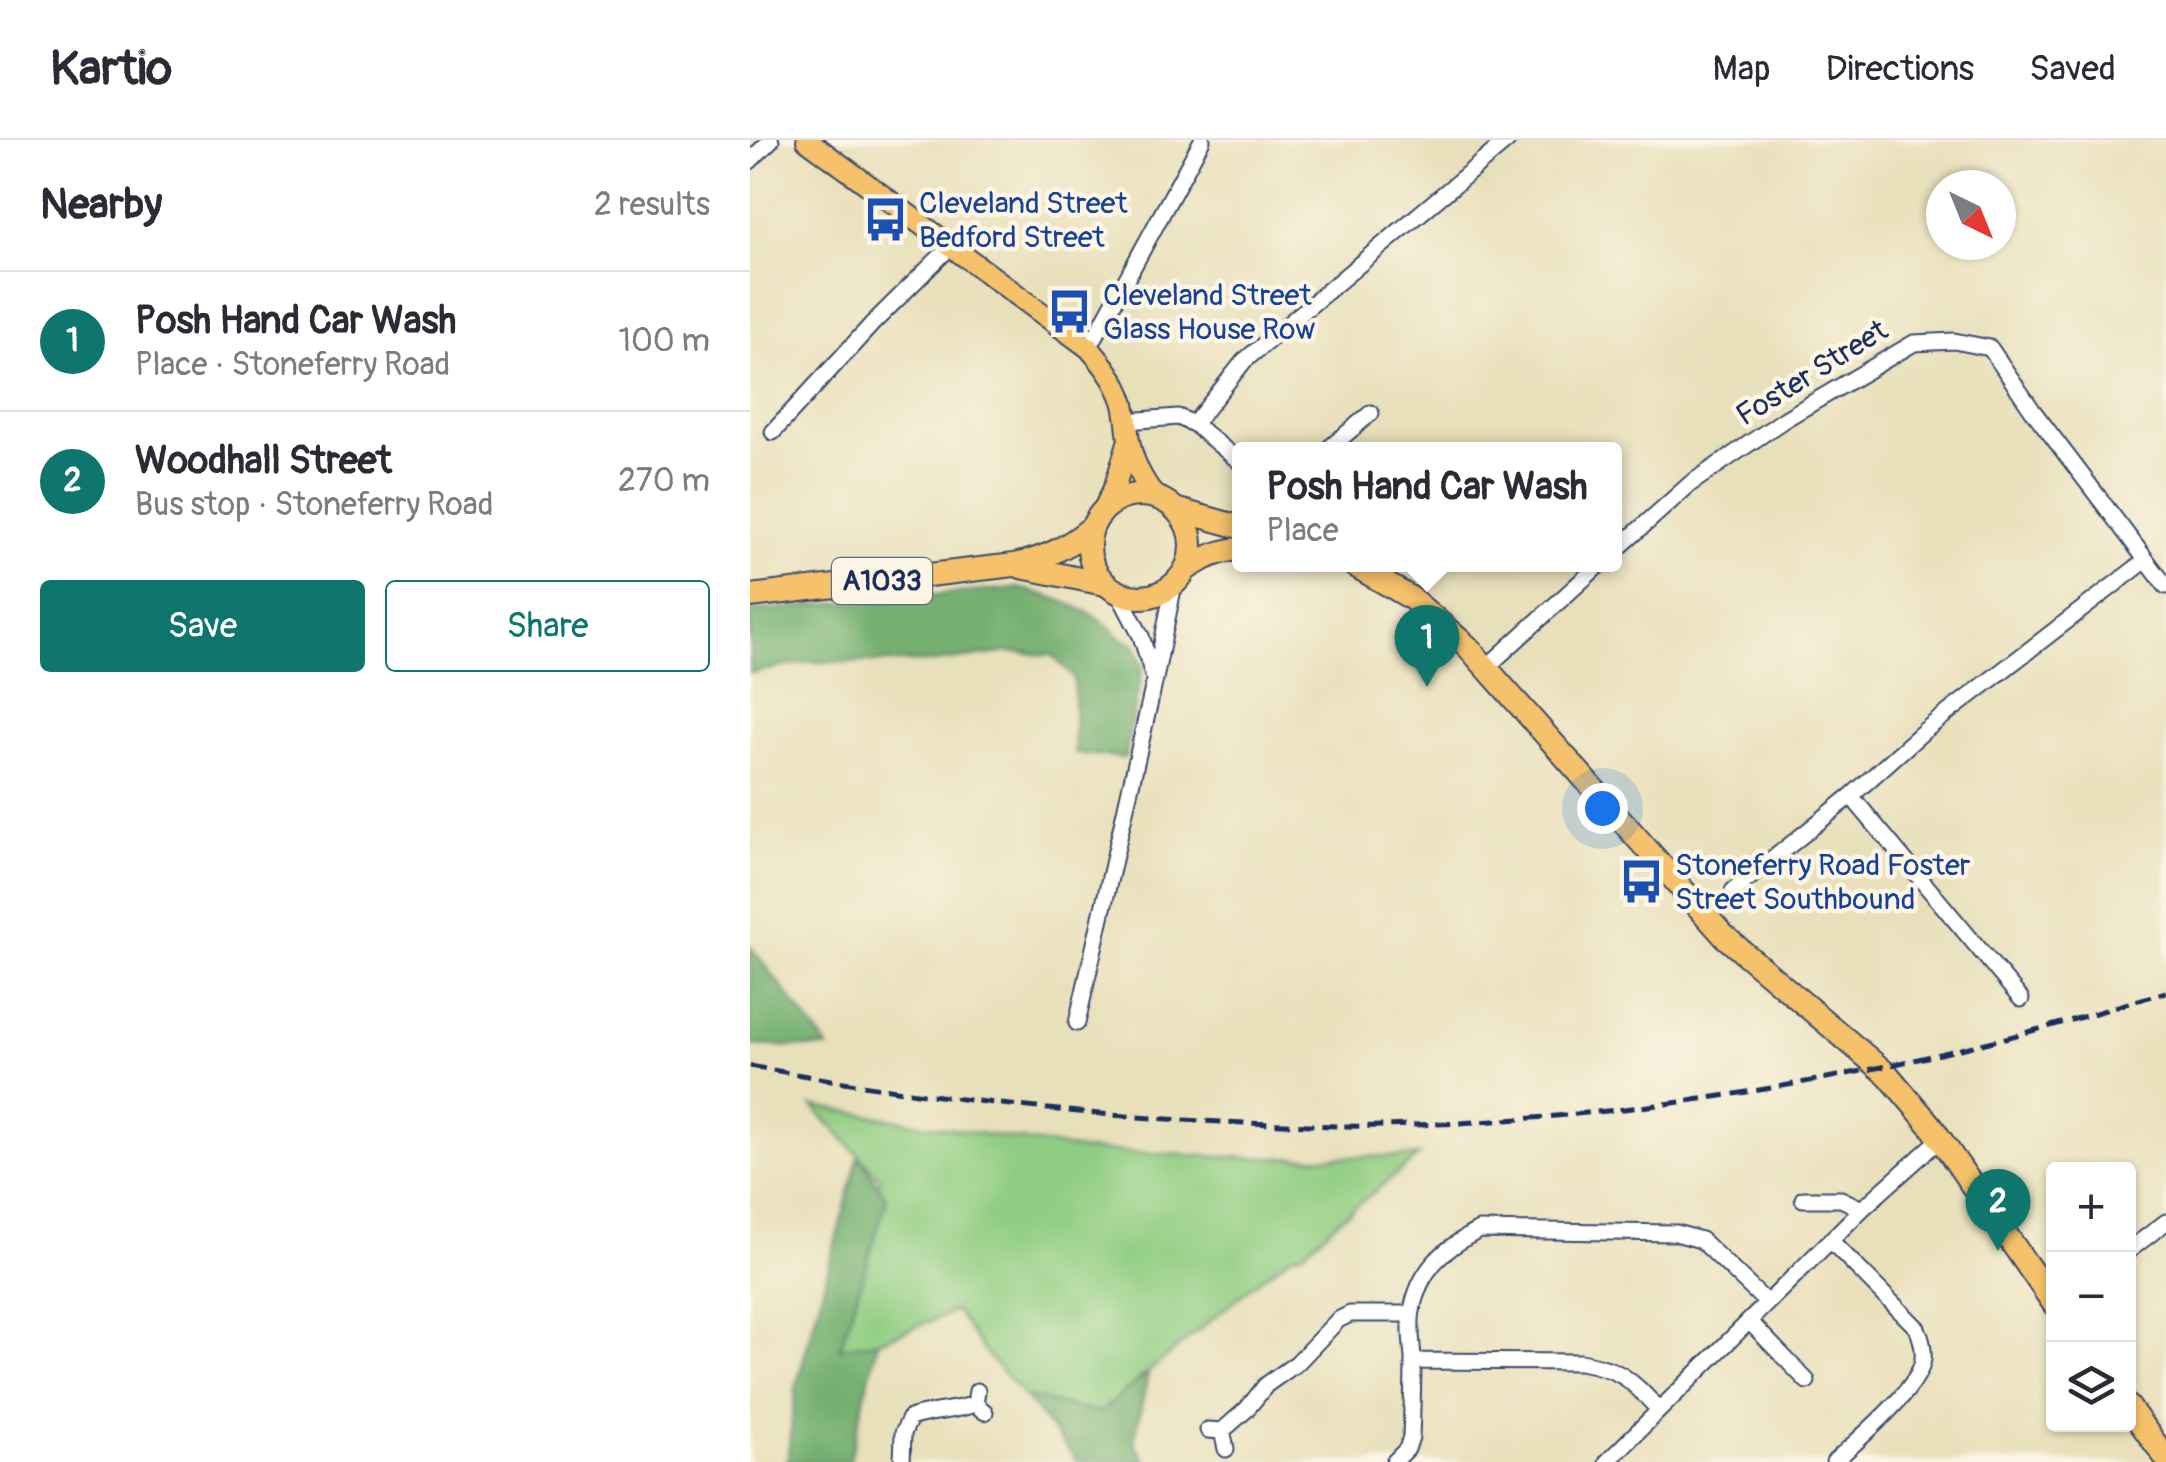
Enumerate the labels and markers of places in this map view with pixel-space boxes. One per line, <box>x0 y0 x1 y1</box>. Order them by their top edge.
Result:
place label: Cleveland Street Bedford Street <box>919 185 1128 256</box>
bus stop icon: Cleveland Street Bedford Street <box>862 196 910 244</box>
place label: Cleveland Street Glass House Row <box>1103 277 1315 348</box>
bus stop icon: Cleveland Street Glass House Row <box>1046 288 1094 336</box>
pin: 1 <box>1394 604 1460 687</box>
place label: Stoneferry Road Foster Street Southbound <box>1675 847 1971 918</box>
bus stop icon: Stoneferry Road Foster Street Southbound <box>1618 858 1666 906</box>
pin: 2 <box>1966 1168 2030 1251</box>

